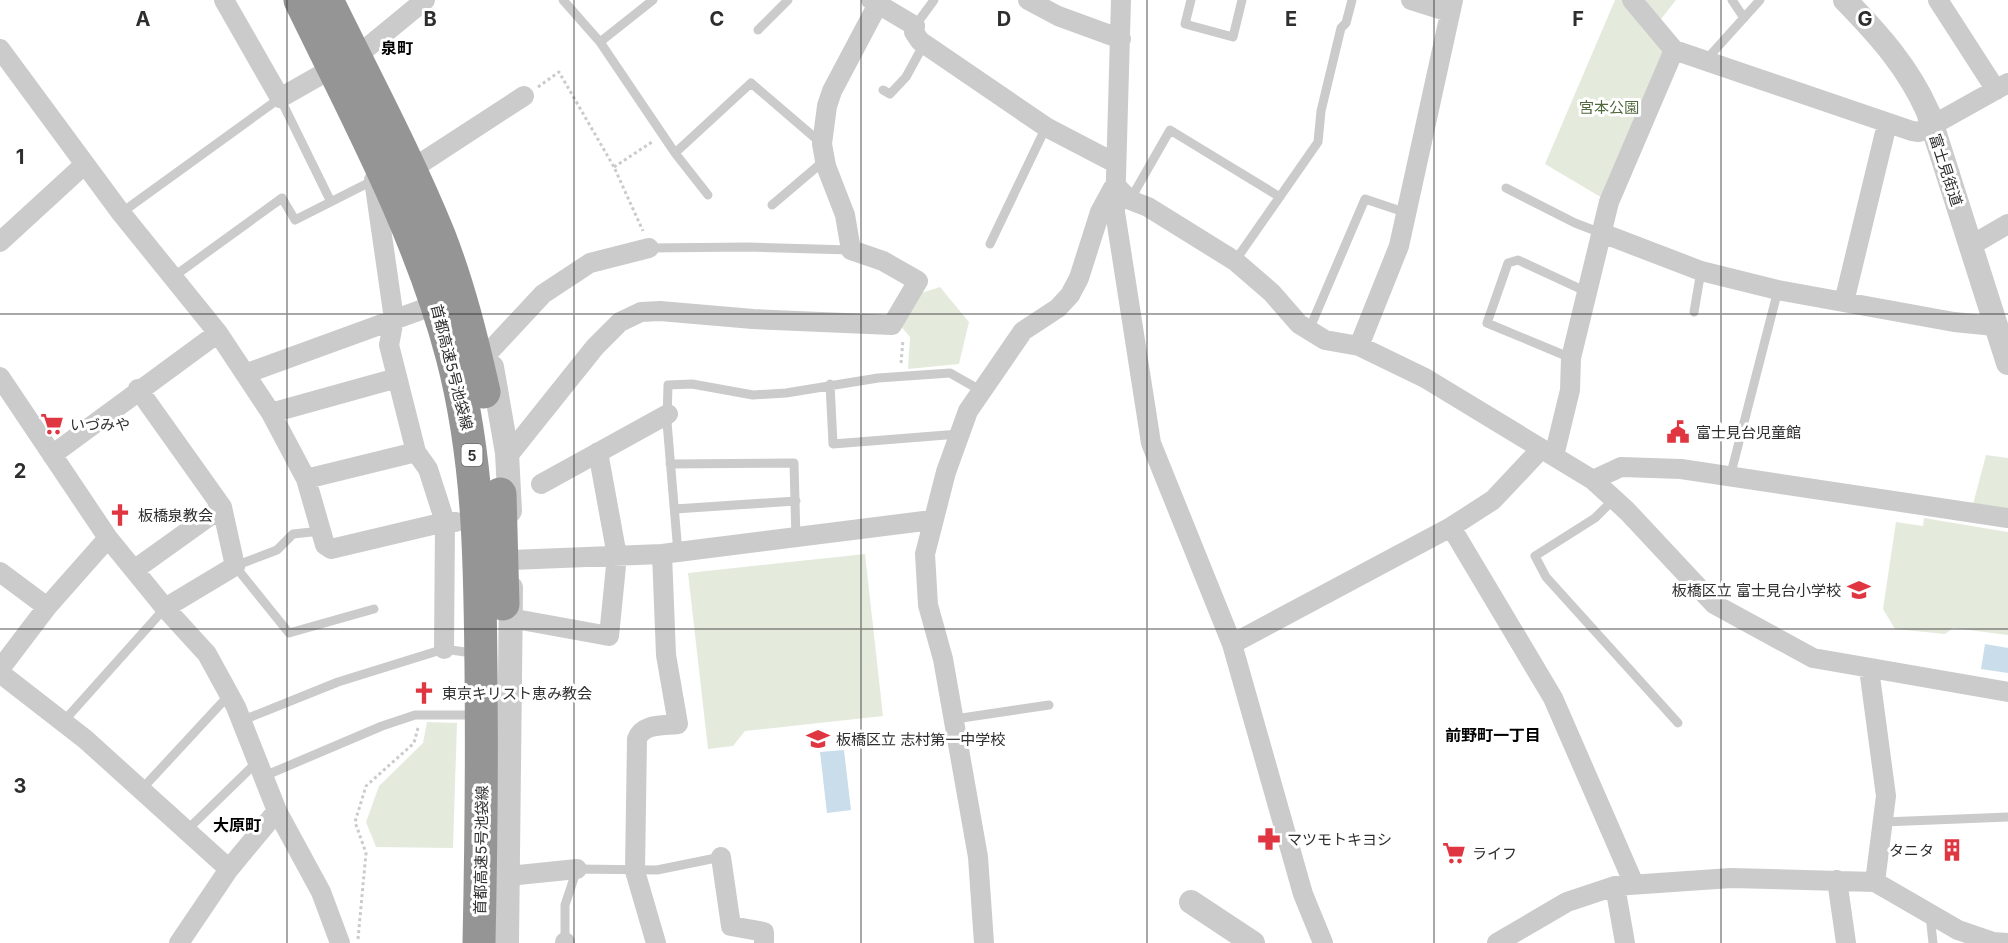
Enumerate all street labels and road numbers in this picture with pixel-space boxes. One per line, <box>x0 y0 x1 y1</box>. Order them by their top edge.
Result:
street label: 富士見街道 <box>1925 131 1967 209</box>
street label: 首都高速5号池袋線 <box>427 302 477 432</box>
road number: 5 <box>462 444 482 466</box>
street label: 首都高速5号池袋線 <box>470 785 492 915</box>

